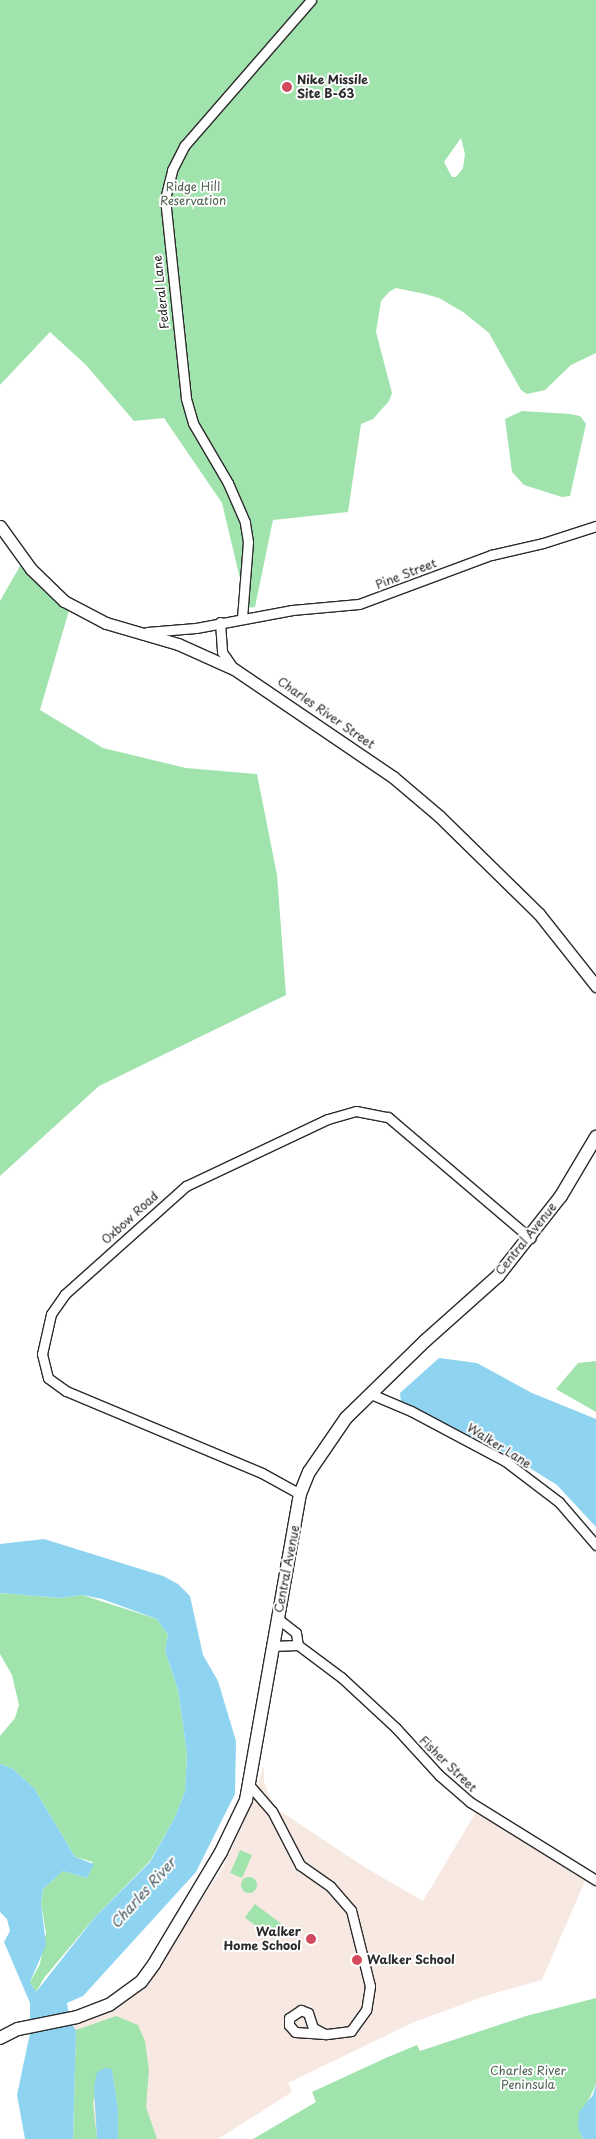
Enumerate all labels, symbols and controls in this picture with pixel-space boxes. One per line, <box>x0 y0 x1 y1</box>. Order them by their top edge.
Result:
place label: Nike Missile Site B-63 <box>297 73 369 101</box>
marker: Nike Missile Site B-63 <box>281 81 293 93</box>
park label: Ridge Hill Reservation <box>160 180 226 208</box>
street label: Federal Lane <box>150 254 172 330</box>
street label: Pine Street <box>373 556 439 592</box>
street label: Charles River Street <box>274 674 378 752</box>
street label: Oxbow Road <box>99 1189 161 1247</box>
street label: Central Avenue <box>493 1200 559 1278</box>
street label: Walker Lane <box>464 1420 534 1472</box>
street label: Central Avenue <box>271 1524 303 1614</box>
street label: Fisher Street <box>416 1733 480 1795</box>
water label: Charles River <box>107 1854 179 1932</box>
place label: Walker Home School <box>223 1925 301 1953</box>
marker: Walker Home School <box>305 1933 317 1945</box>
place label: Walker School <box>367 1953 456 1967</box>
marker: Walker School <box>351 1954 363 1966</box>
park label: Charles River Peninsula <box>489 2064 567 2092</box>

